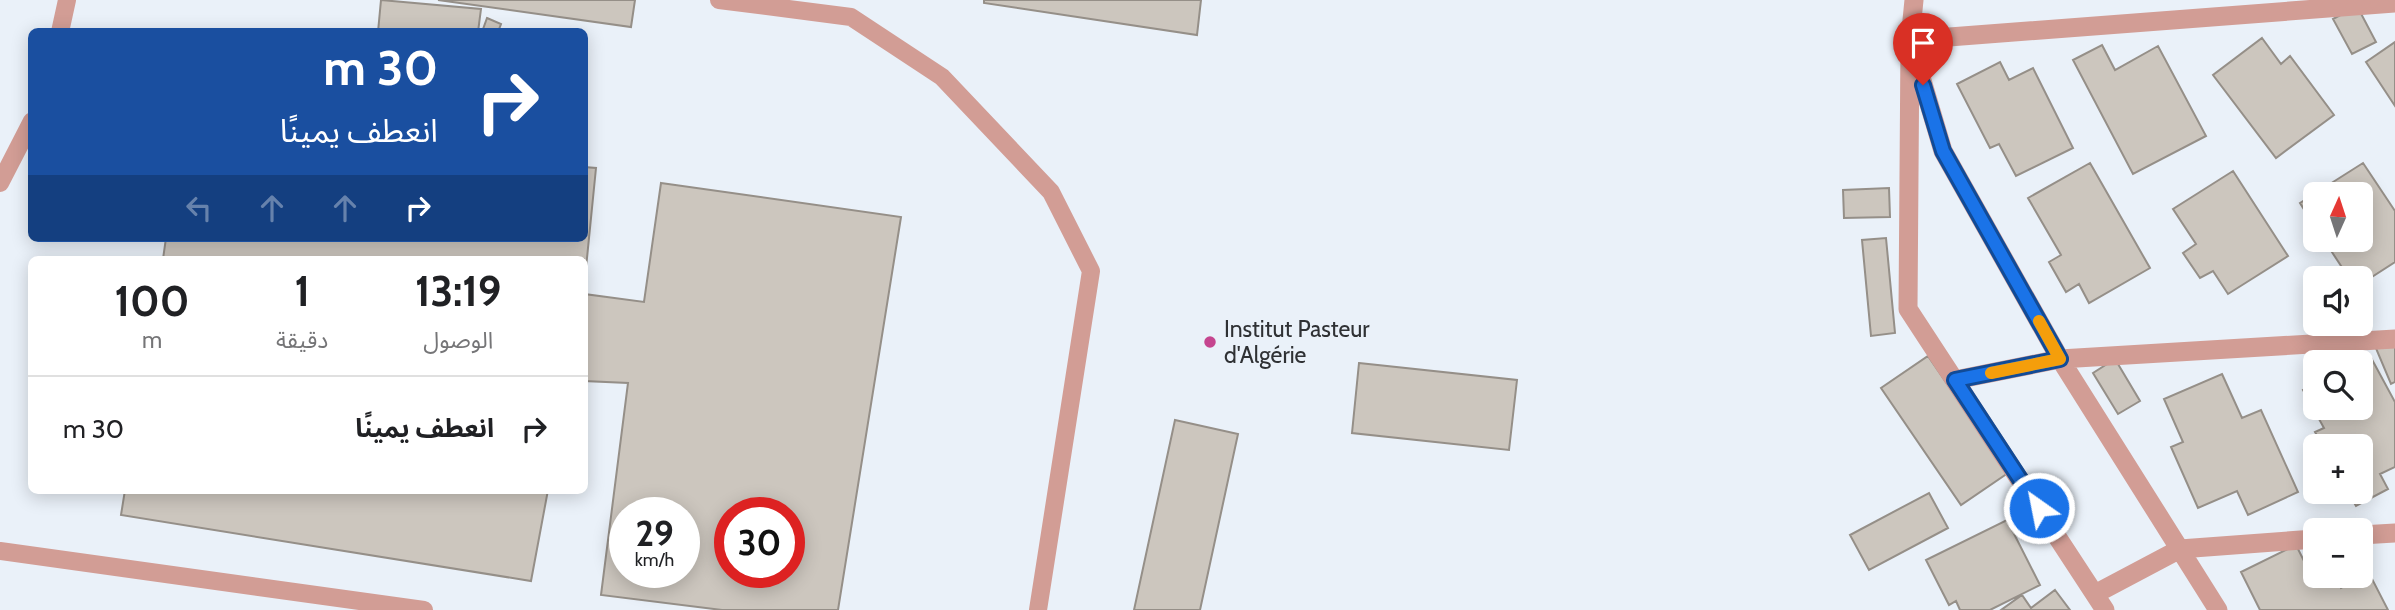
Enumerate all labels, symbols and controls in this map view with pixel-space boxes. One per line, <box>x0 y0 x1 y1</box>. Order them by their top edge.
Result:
pin <box>1893 13 1953 85</box>
icon: arrive <box>1904 24 1942 62</box>
text: 30 m <box>323 38 438 97</box>
icon: right <box>462 56 553 147</box>
text: انعطف يمينًا <box>280 111 438 150</box>
north arrow <box>2303 182 2373 252</box>
map controls <box>2303 182 2373 588</box>
icon: left <box>180 189 218 227</box>
icon: ahead <box>253 189 291 227</box>
icon: ahead <box>326 189 364 227</box>
icon: right <box>399 189 437 227</box>
text: 1 <box>294 265 310 317</box>
text: 13:19 <box>415 265 501 317</box>
button: sound <box>2303 266 2373 336</box>
text: 100 <box>115 275 189 327</box>
place label: Institut Pasteur d'Algérie <box>1224 315 1370 369</box>
text: m <box>142 326 162 354</box>
text: دقيقة <box>276 326 328 354</box>
text: الوصول <box>423 326 493 354</box>
marker: Institut Pasteur d'Algérie <box>1202 334 1218 350</box>
button: search <box>2303 350 2373 420</box>
icon: right <box>515 410 553 448</box>
text: انعطف يمينًا <box>355 412 494 444</box>
text: 30 m <box>63 413 124 445</box>
button: + <box>2303 434 2373 504</box>
position arrow <box>2002 471 2076 545</box>
speed limit sign: 30 <box>714 497 805 588</box>
text: 29 <box>635 512 674 555</box>
button: − <box>2303 518 2373 588</box>
text: km/h <box>635 549 674 571</box>

